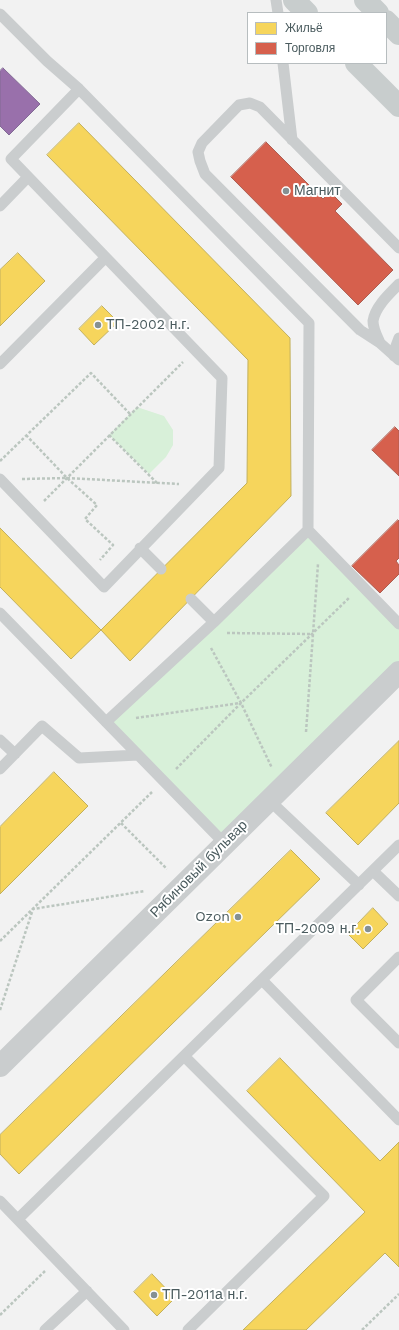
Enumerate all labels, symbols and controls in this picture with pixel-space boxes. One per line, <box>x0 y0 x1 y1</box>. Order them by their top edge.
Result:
legend <box>247 12 387 64</box>
text: Жильё <box>285 21 323 35</box>
text: Торговля <box>285 41 335 55</box>
place label: Магнит <box>294 183 341 199</box>
marker: Магнит <box>281 186 291 196</box>
place label: ТП-2002 н.г. <box>106 317 190 333</box>
marker: ТП-2002 н.г. <box>93 320 103 330</box>
street label: Рябиновый бульвар <box>147 817 251 921</box>
place label: Ozon <box>195 909 230 925</box>
marker: Ozon <box>233 912 243 922</box>
place label: ТП-2009 н.г. <box>276 921 360 937</box>
marker: ТП-2009 н.г. <box>363 924 373 934</box>
place label: ТП-2011а н.г. <box>162 1287 248 1303</box>
marker: ТП-2011а н.г. <box>149 1290 159 1300</box>

